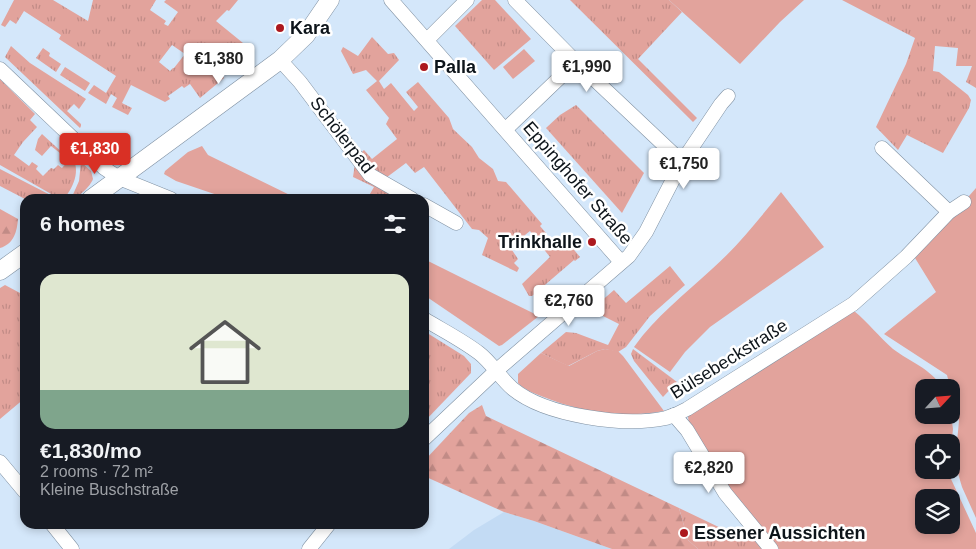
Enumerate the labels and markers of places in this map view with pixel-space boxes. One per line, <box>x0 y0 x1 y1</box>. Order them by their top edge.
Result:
place label: Kara <box>290 18 331 38</box>
marker: Kara <box>274 22 286 34</box>
pin: €1,380 <box>178 42 260 85</box>
pin: €1,990 <box>546 51 628 93</box>
place label: Palla <box>434 57 477 77</box>
marker: Palla <box>418 61 430 73</box>
pin: €1,830 <box>54 132 136 175</box>
pin: €1,750 <box>643 148 725 190</box>
place label: Trinkhalle <box>498 232 582 252</box>
marker: Trinkhalle <box>586 236 598 248</box>
pin: €2,760 <box>528 284 610 327</box>
pin: €2,820 <box>668 452 750 494</box>
place label: Essener Aussichten <box>694 523 865 543</box>
marker: Essener Aussichten <box>678 527 690 539</box>

